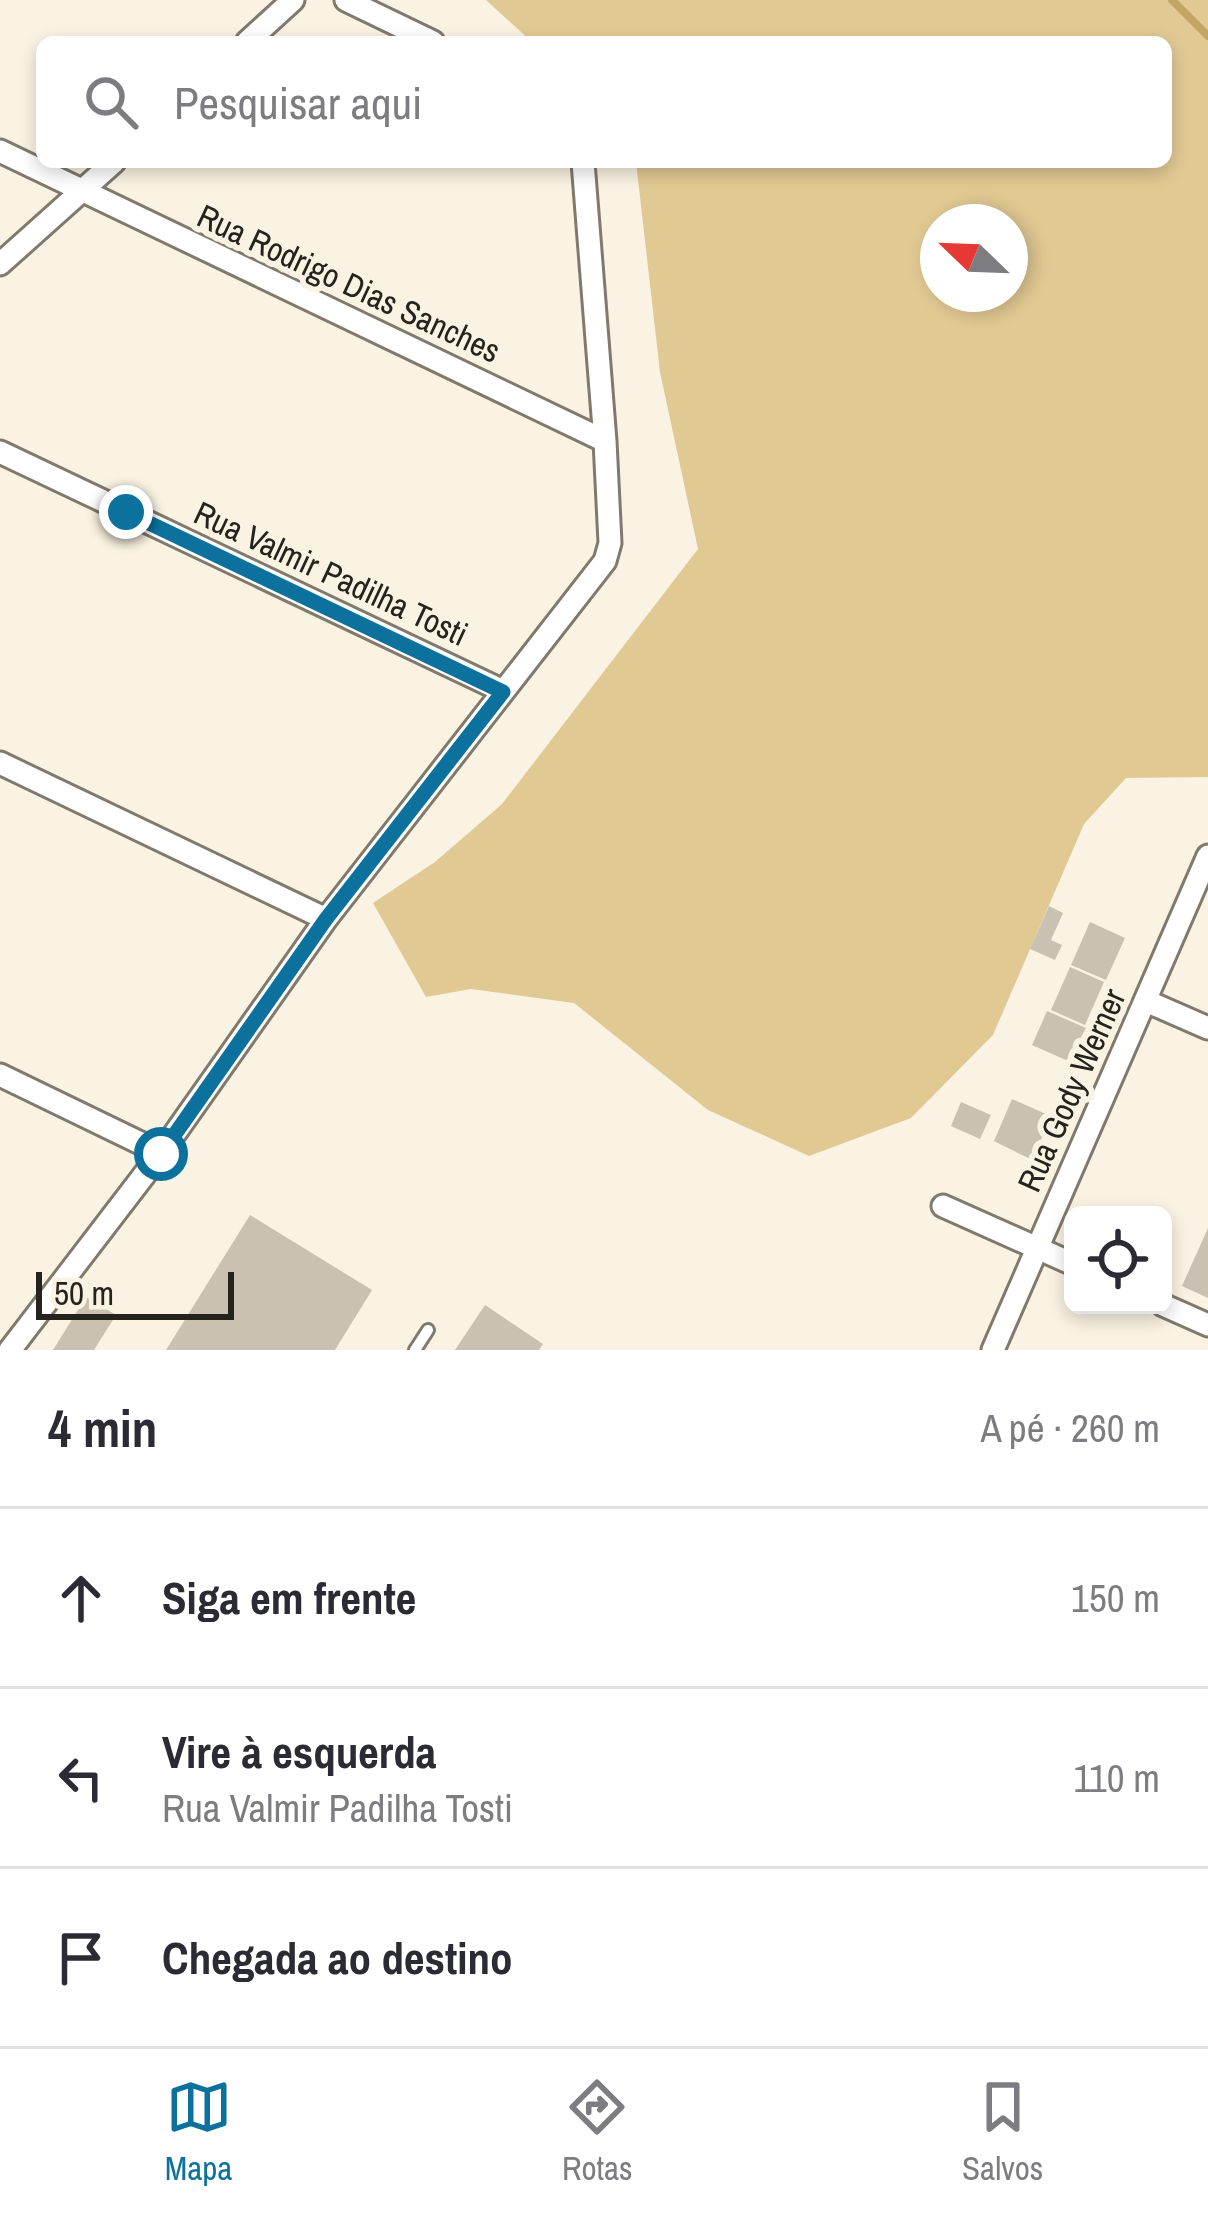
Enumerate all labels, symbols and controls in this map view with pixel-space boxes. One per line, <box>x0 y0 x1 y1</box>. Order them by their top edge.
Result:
search box <box>36 36 1172 168</box>
icon: search <box>78 69 144 135</box>
text: Pesquisar aqui <box>174 72 422 133</box>
street label: Rua Rodrigo Dias Sanches <box>190 193 508 373</box>
north arrow <box>920 204 1028 312</box>
route end <box>99 485 153 539</box>
street label: Rua Valmir Padilha Tosti <box>187 490 475 656</box>
street label: Rua Gody Werner <box>1007 982 1135 1198</box>
route start <box>134 1127 188 1181</box>
map controls <box>1064 1206 1172 1314</box>
button: locate <box>1064 1206 1172 1314</box>
scale bar <box>36 1266 234 1319</box>
text: 50 m <box>54 1271 114 1315</box>
text: 4 min <box>48 1394 157 1463</box>
text: A pé · 260 m <box>980 1402 1160 1454</box>
icon: ahead <box>48 1565 114 1631</box>
text: Siga em frente <box>162 1567 416 1628</box>
text: 150 m <box>1071 1572 1160 1624</box>
text: Vire à esquerda <box>162 1721 436 1782</box>
icon: left <box>48 1745 114 1811</box>
text: 110 m <box>1073 1752 1160 1804</box>
text: Rua Valmir Padilha Tosti <box>162 1782 513 1834</box>
icon: arrive <box>48 1925 114 1991</box>
text: Chegada ao destino <box>162 1927 513 1988</box>
tab: Mapa <box>165 2074 232 2190</box>
tab: Rotas <box>562 2074 633 2190</box>
tab: Salvos <box>962 2074 1043 2190</box>

